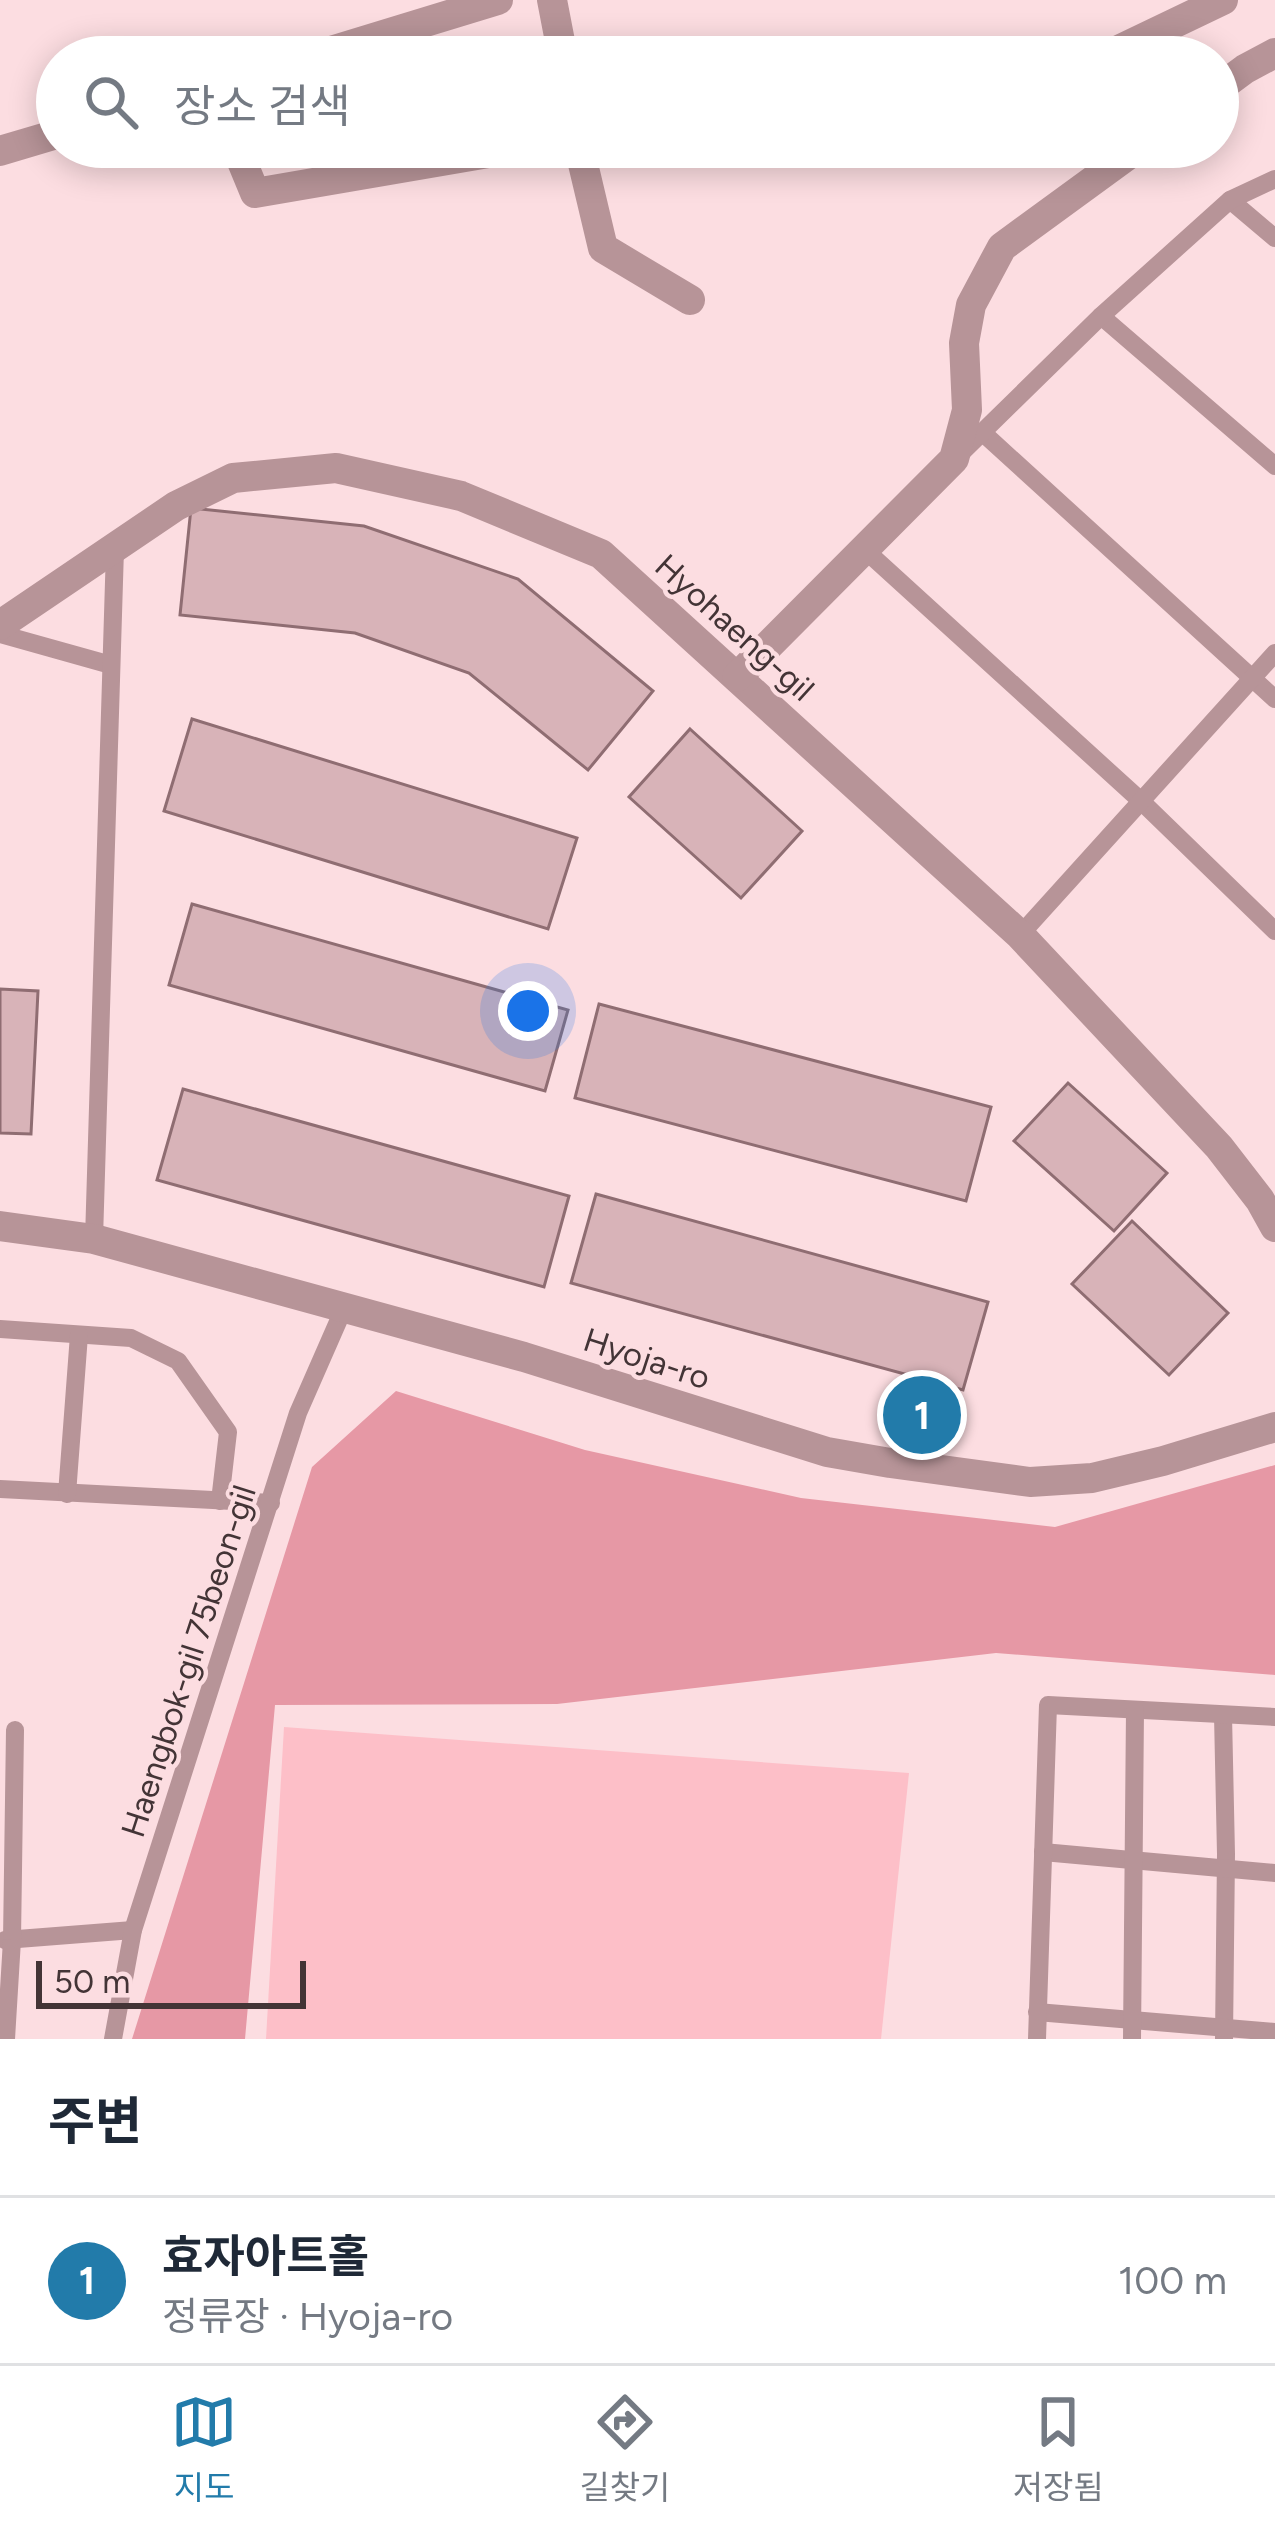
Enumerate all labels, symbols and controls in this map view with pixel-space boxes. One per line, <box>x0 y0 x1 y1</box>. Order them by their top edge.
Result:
search box <box>36 36 1239 168</box>
icon: search <box>78 69 144 135</box>
text: 장소 검색 <box>174 79 351 133</box>
street label: Hyohaeng-gil <box>647 546 822 709</box>
your location <box>498 981 558 1041</box>
street label: Hyoja-ro <box>579 1320 715 1397</box>
pin: 1 <box>883 1370 961 1460</box>
street label: Haengbok-gil 75beon-gil <box>113 1480 264 1842</box>
scale bar <box>36 1955 306 2008</box>
text: 50 m <box>54 1962 130 2001</box>
text: 주변 <box>48 2091 142 2152</box>
text: 효자아트홀 <box>162 2229 369 2283</box>
text: 1 <box>79 2257 95 2304</box>
text: 100 m <box>1118 2257 1227 2304</box>
text: 정류장 · Hyoja-ro <box>162 2293 453 2340</box>
tab: 지도 <box>171 2389 237 2509</box>
tab: 길찾기 <box>579 2389 670 2509</box>
tab: 저장됨 <box>1013 2389 1104 2509</box>

